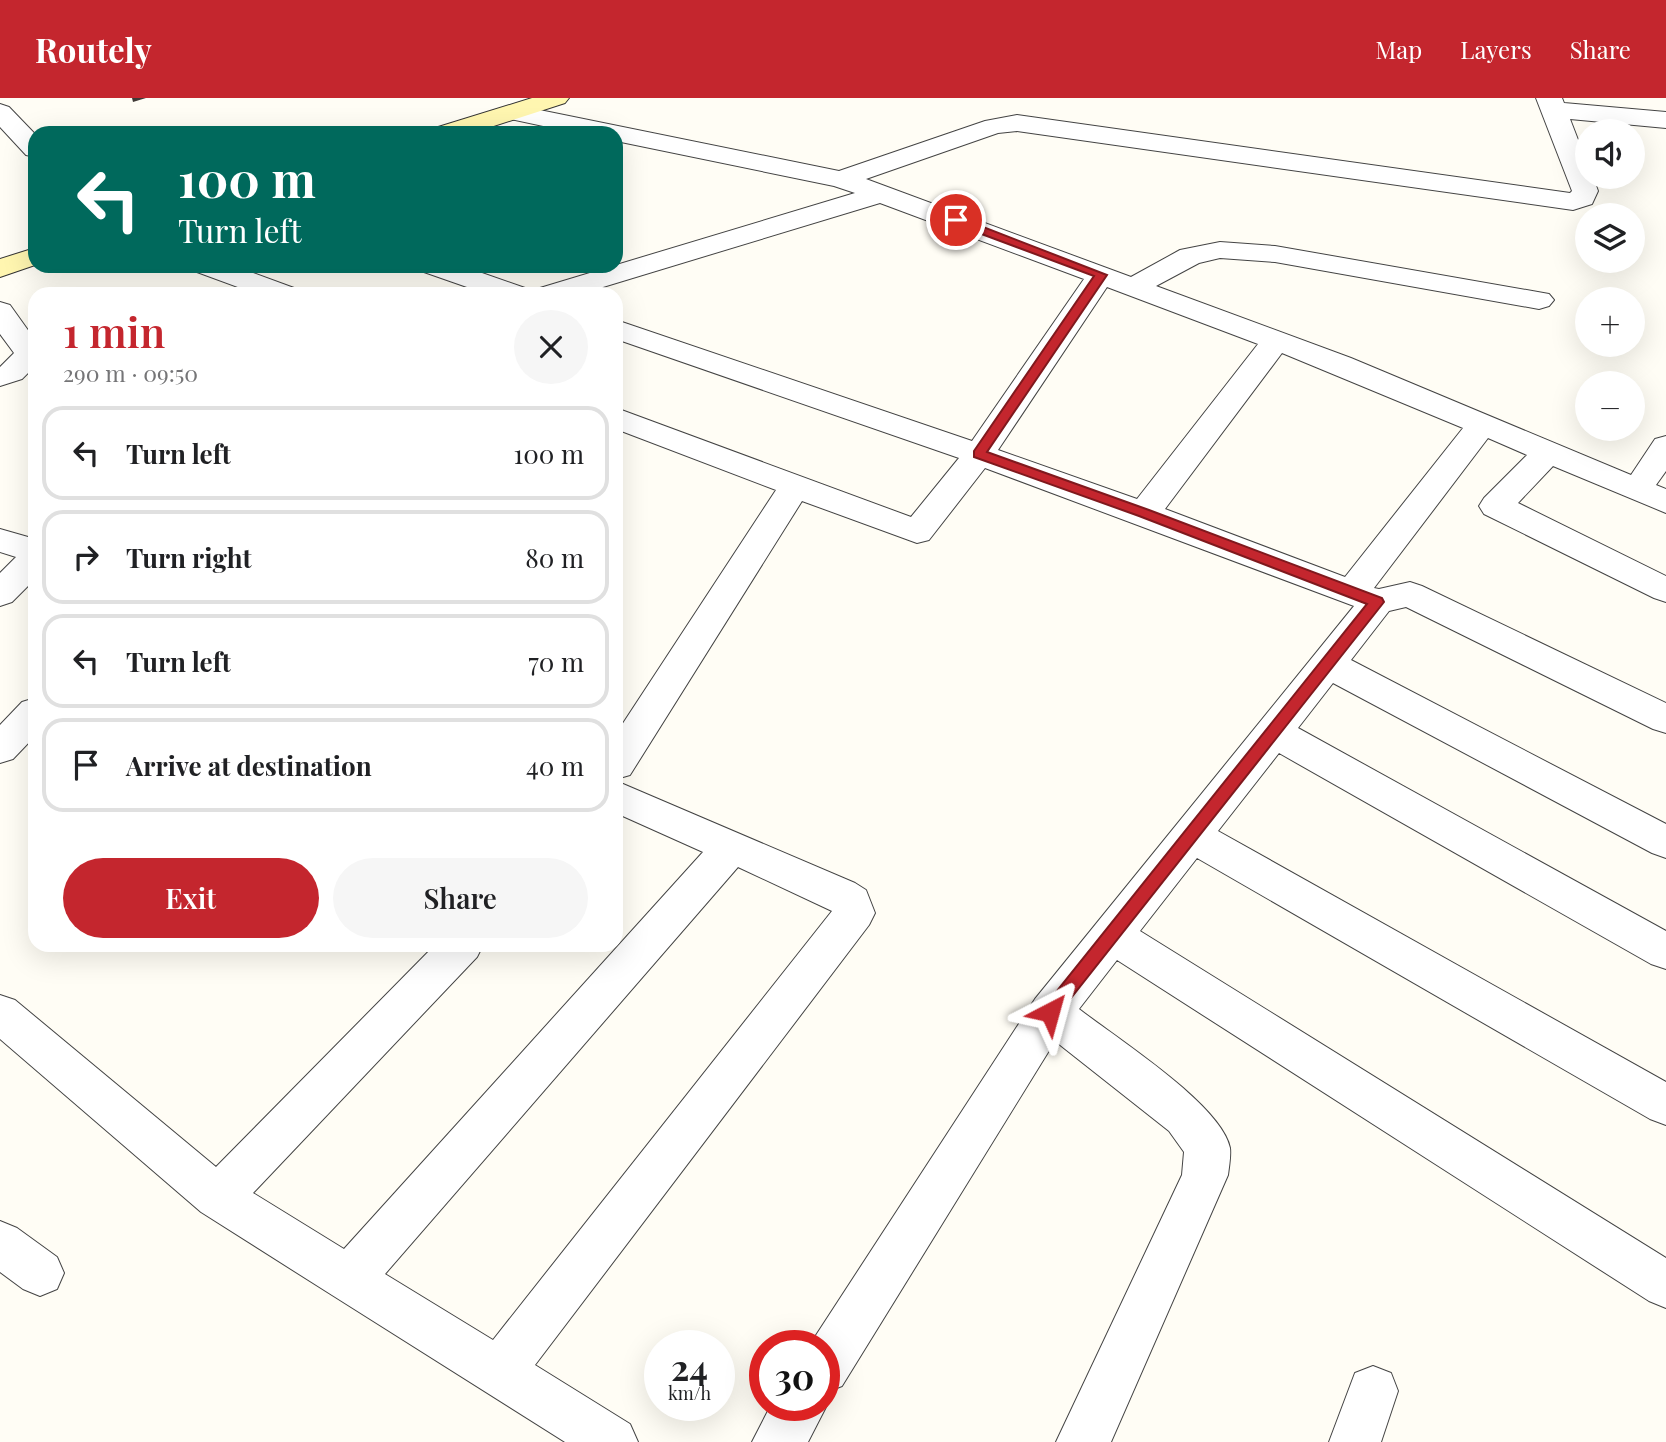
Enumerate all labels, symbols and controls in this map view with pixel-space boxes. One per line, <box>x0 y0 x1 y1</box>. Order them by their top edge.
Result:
text: Routely <box>35 27 152 71</box>
text: Map <box>1376 33 1422 65</box>
text: Layers <box>1460 33 1532 65</box>
text: Share <box>1570 33 1631 65</box>
map controls <box>1575 119 1645 441</box>
button: sound <box>1575 119 1645 189</box>
text: 100 m <box>178 145 316 210</box>
icon: left <box>63 154 154 245</box>
pin <box>926 190 986 250</box>
icon: arrive <box>937 201 975 239</box>
button: layers <box>1575 203 1645 273</box>
text: Turn left <box>178 208 302 251</box>
button: + <box>1575 287 1645 357</box>
text: 1 min <box>63 303 165 359</box>
button: close <box>514 310 588 384</box>
text: 290 m · 09:50 <box>63 357 198 388</box>
button: − <box>1575 371 1645 441</box>
icon: left <box>67 434 105 472</box>
text: Turn left <box>126 436 231 471</box>
text: 100 m <box>514 436 584 471</box>
icon: right <box>67 538 105 576</box>
text: Turn right <box>126 540 252 575</box>
text: 80 m <box>525 540 584 575</box>
icon: left <box>67 642 105 680</box>
text: Turn left <box>126 644 231 679</box>
text: 70 m <box>528 644 584 679</box>
icon: arrive <box>67 746 105 784</box>
text: Arrive at destination <box>126 748 372 783</box>
text: 40 m <box>526 748 584 783</box>
button: Exit <box>63 858 319 938</box>
button: Share <box>333 858 588 938</box>
position arrow <box>1013 975 1087 1049</box>
speed limit sign: 30 <box>749 1330 840 1421</box>
text: 24 <box>671 1343 708 1390</box>
text: km/h <box>668 1381 711 1405</box>

